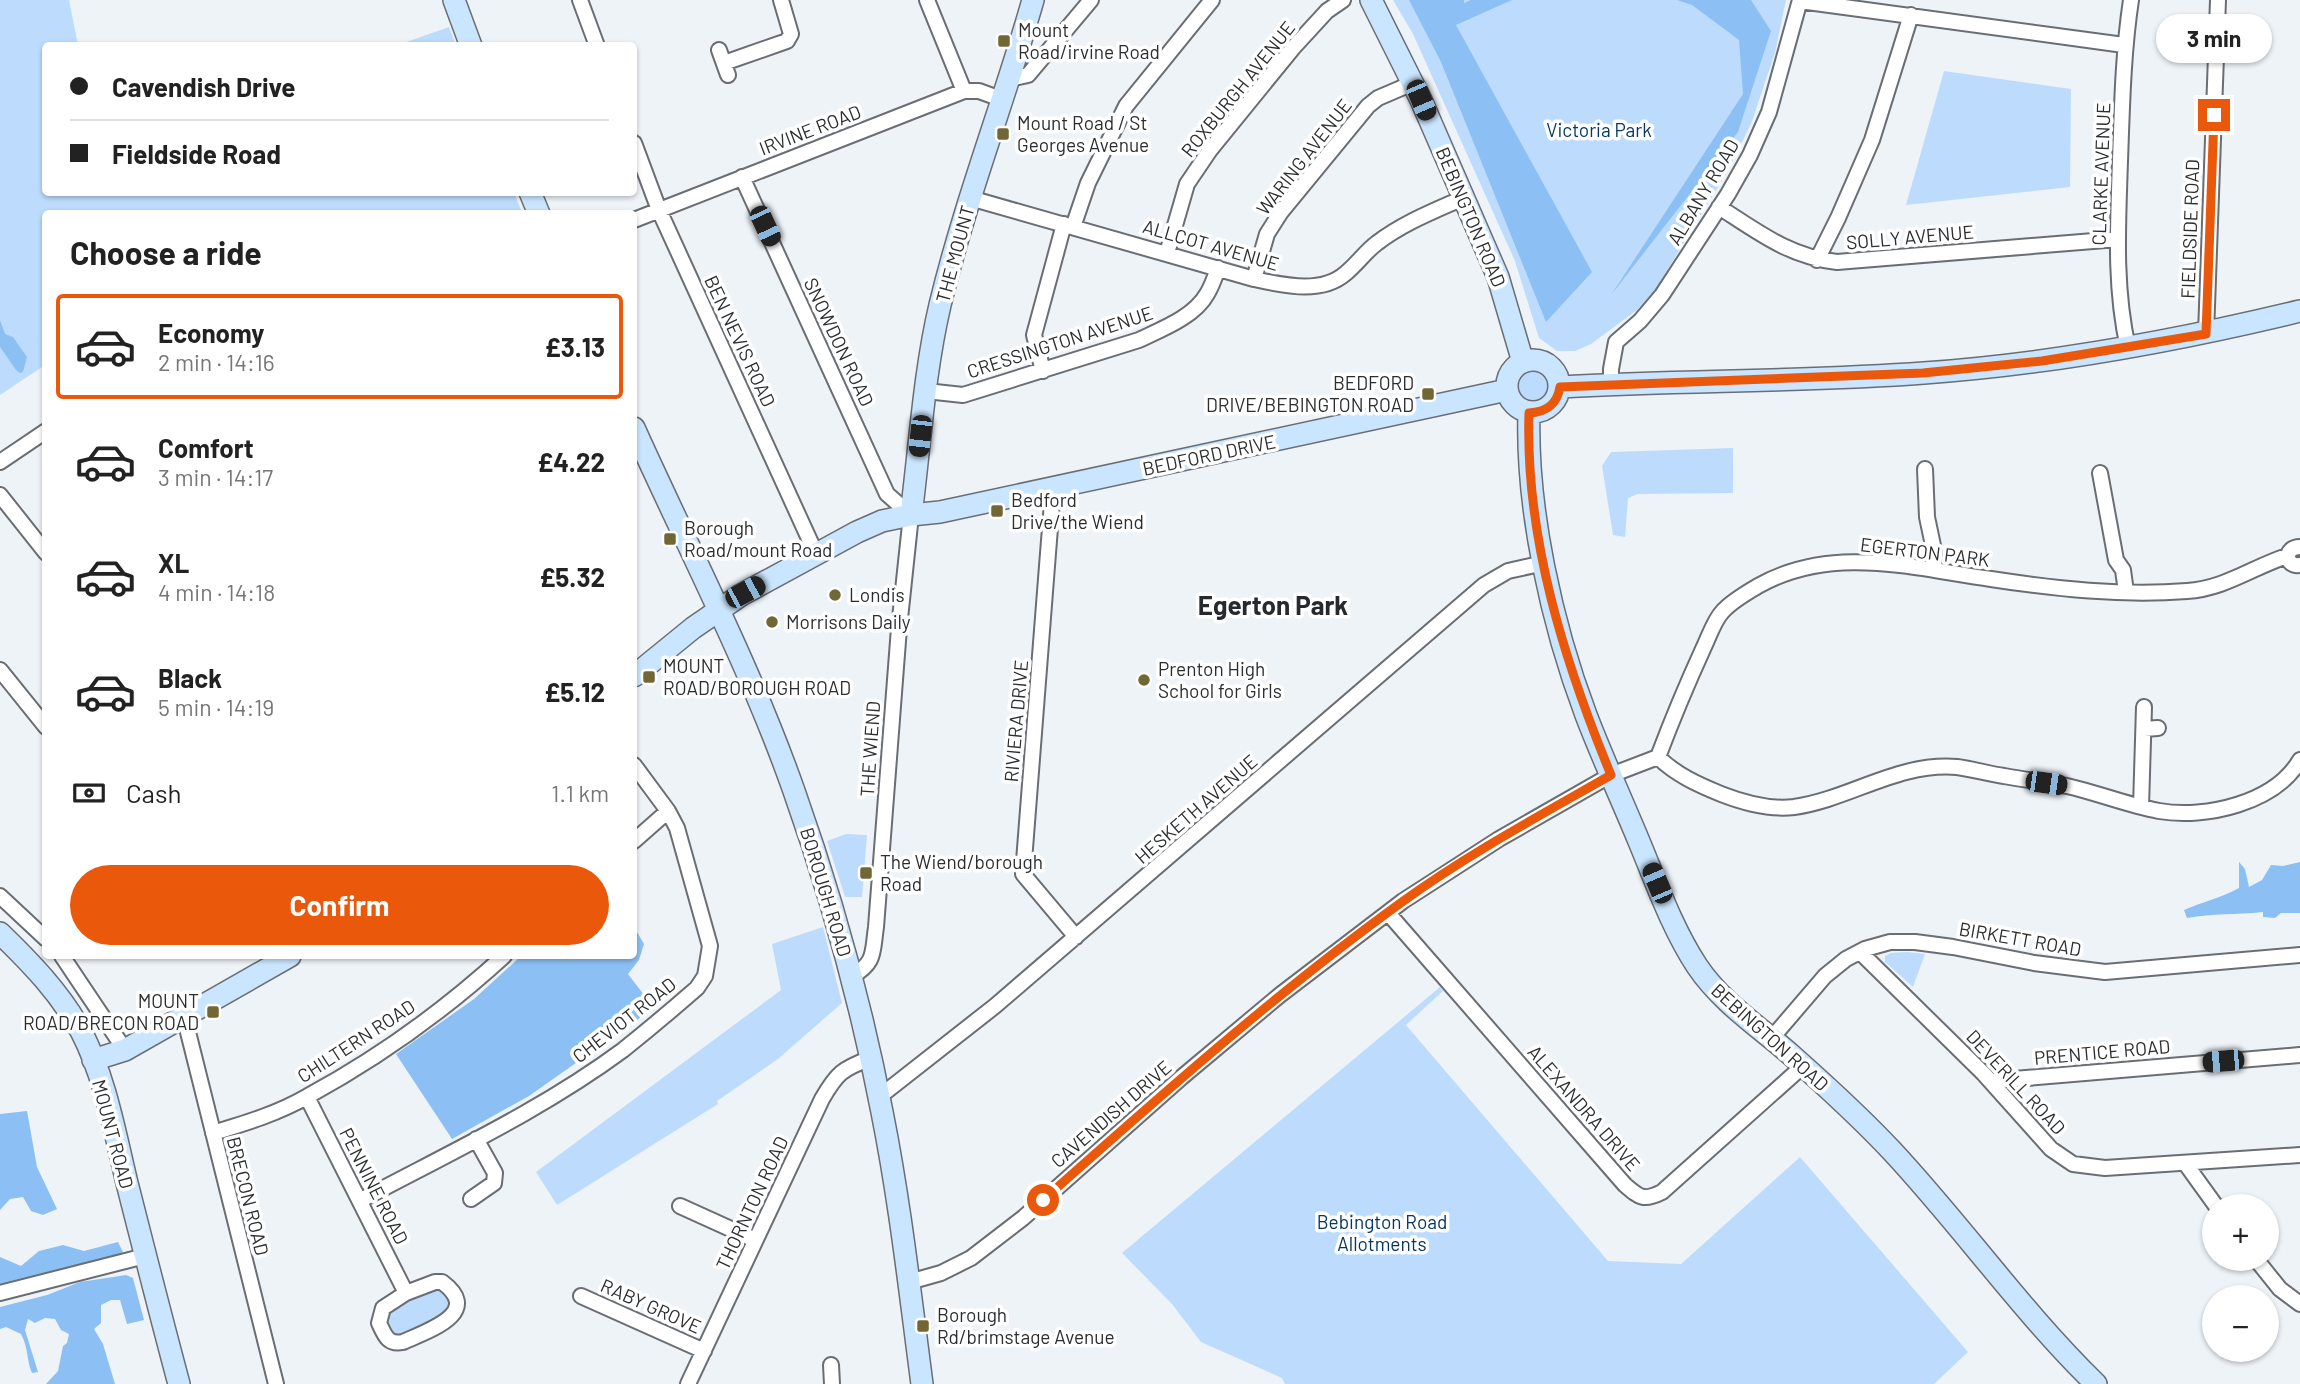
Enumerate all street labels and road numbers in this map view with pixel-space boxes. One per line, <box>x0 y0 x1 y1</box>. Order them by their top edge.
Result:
street label: ROXBURGH AVENUE <box>1176 16 1299 161</box>
street label: WARING AVENUE <box>1251 94 1356 219</box>
street label: IRVINE ROAD <box>756 100 864 159</box>
street label: CLARKE AVENUE <box>2087 102 2114 246</box>
street label: ALBANY ROAD <box>1662 135 1743 249</box>
street label: BEBINGTON ROAD <box>1432 143 1511 290</box>
street label: FIELDSIDE ROAD <box>2176 159 2203 299</box>
street label: THE MOUNT <box>930 203 979 305</box>
street label: ALLCOT AVENUE <box>1140 214 1282 275</box>
street label: SOLLY AVENUE <box>1845 219 1975 254</box>
street label: BEN NEVIS ROAD <box>700 272 781 410</box>
street label: SNOWDON ROAD <box>800 274 879 410</box>
street label: CRESSINGTON AVENUE <box>964 301 1156 382</box>
street label: BEDFORD DRIVE <box>1140 429 1278 480</box>
street label: EGERTON PARK <box>1859 532 1991 571</box>
street label: RIVIERA DRIVE <box>999 659 1032 783</box>
street label: THE WIEND <box>855 700 884 798</box>
street label: HESKETH AVENUE <box>1130 749 1262 868</box>
street label: BOROUGH ROAD <box>796 825 857 959</box>
street label: BIRKETT ROAD <box>1957 916 2083 961</box>
street label: CHEVIOT ROAD <box>567 972 680 1067</box>
street label: BEBINGTON ROAD <box>1707 978 1834 1095</box>
street label: CHILTERN ROAD <box>293 994 419 1087</box>
street label: DEVERILL ROAD <box>1962 1025 2071 1139</box>
street label: PRENTICE ROAD <box>2033 1034 2171 1069</box>
street label: ALEXANDRA DRIVE <box>1523 1040 1645 1175</box>
street label: CAVENDISH DRIVE <box>1046 1055 1176 1172</box>
street label: MOUNT ROAD <box>88 1077 139 1191</box>
street label: PENNINE ROAD <box>335 1124 414 1248</box>
street label: THORNTON ROAD <box>711 1132 793 1273</box>
street label: BRECON ROAD <box>223 1134 274 1258</box>
street label: RABY GROVE <box>597 1273 705 1338</box>

